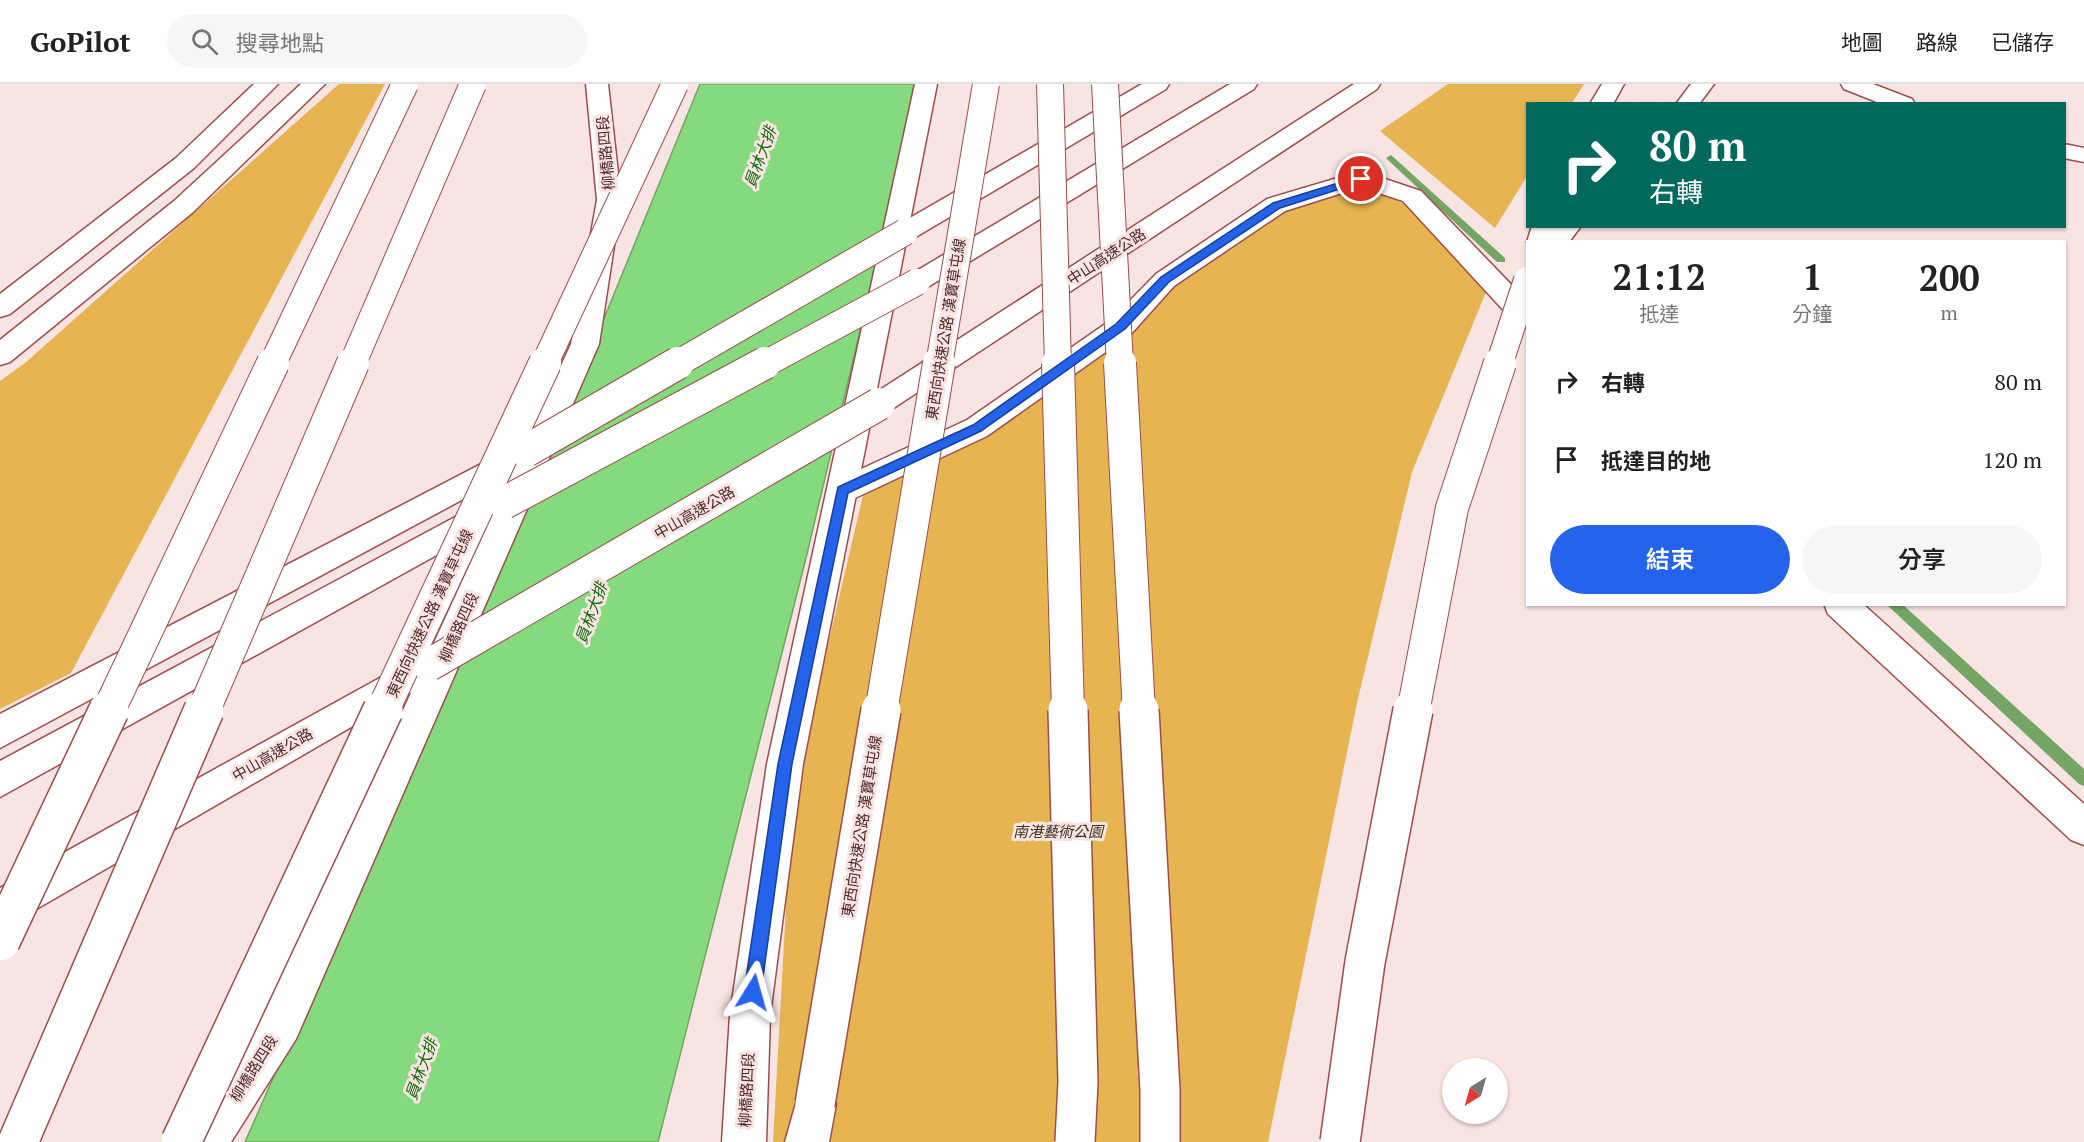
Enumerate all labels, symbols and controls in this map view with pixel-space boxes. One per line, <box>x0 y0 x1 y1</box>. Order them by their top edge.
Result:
search box <box>167 14 587 68</box>
text: GoPilot <box>30 23 131 60</box>
icon: search <box>188 25 221 58</box>
text: 搜尋地點 <box>236 28 324 57</box>
text: 地圖 <box>1841 28 1883 56</box>
text: 路線 <box>1916 28 1958 56</box>
text: 已儲存 <box>1991 28 2054 56</box>
street label: 柳橋路四段 <box>592 115 618 191</box>
text: 80 m <box>1649 117 1747 173</box>
water label: 員林大排 <box>739 121 782 191</box>
icon: right <box>1550 126 1628 204</box>
pin <box>1335 153 1386 204</box>
icon: arrive <box>1344 162 1377 195</box>
text: 右轉 <box>1649 174 1703 210</box>
street label: 中山高速公路 <box>1063 223 1149 289</box>
street label: 東西向快速公路 漢寶草屯線 <box>921 237 969 421</box>
text: 21:12 <box>1612 253 1706 300</box>
text: 1 <box>1802 253 1823 300</box>
text: 200 <box>1919 254 1980 301</box>
text: m <box>1941 299 1958 326</box>
text: 抵達 <box>1639 300 1679 327</box>
text: 分鐘 <box>1792 300 1832 327</box>
icon: right <box>1550 365 1583 398</box>
text: 80 m <box>1994 367 2042 396</box>
text: 右轉 <box>1601 368 1645 397</box>
icon: arrive <box>1550 443 1583 476</box>
text: 120 m <box>1982 445 2042 474</box>
text: 抵達目的地 <box>1601 446 1711 475</box>
street label: 中山高速公路 <box>650 481 738 543</box>
button: 結束 <box>1550 525 1790 594</box>
button: 分享 <box>1802 525 2042 594</box>
street label: 東西向快速公路 漢寶草屯線 <box>381 526 477 700</box>
water label: 員林大排 <box>570 577 613 647</box>
street label: 柳橋路四段 <box>434 589 482 665</box>
street label: 中山高速公路 <box>228 723 316 785</box>
street label: 東西向快速公路 漢寶草屯線 <box>837 734 885 918</box>
park label: 南港藝術公園 <box>1013 821 1105 841</box>
position arrow <box>721 960 785 1024</box>
street label: 柳橋路四段 <box>225 1031 281 1105</box>
water label: 員林大排 <box>400 1033 443 1103</box>
street label: 柳橋路四段 <box>734 1052 758 1128</box>
north arrow <box>1442 1058 1508 1124</box>
map controls <box>1442 1058 1508 1124</box>

